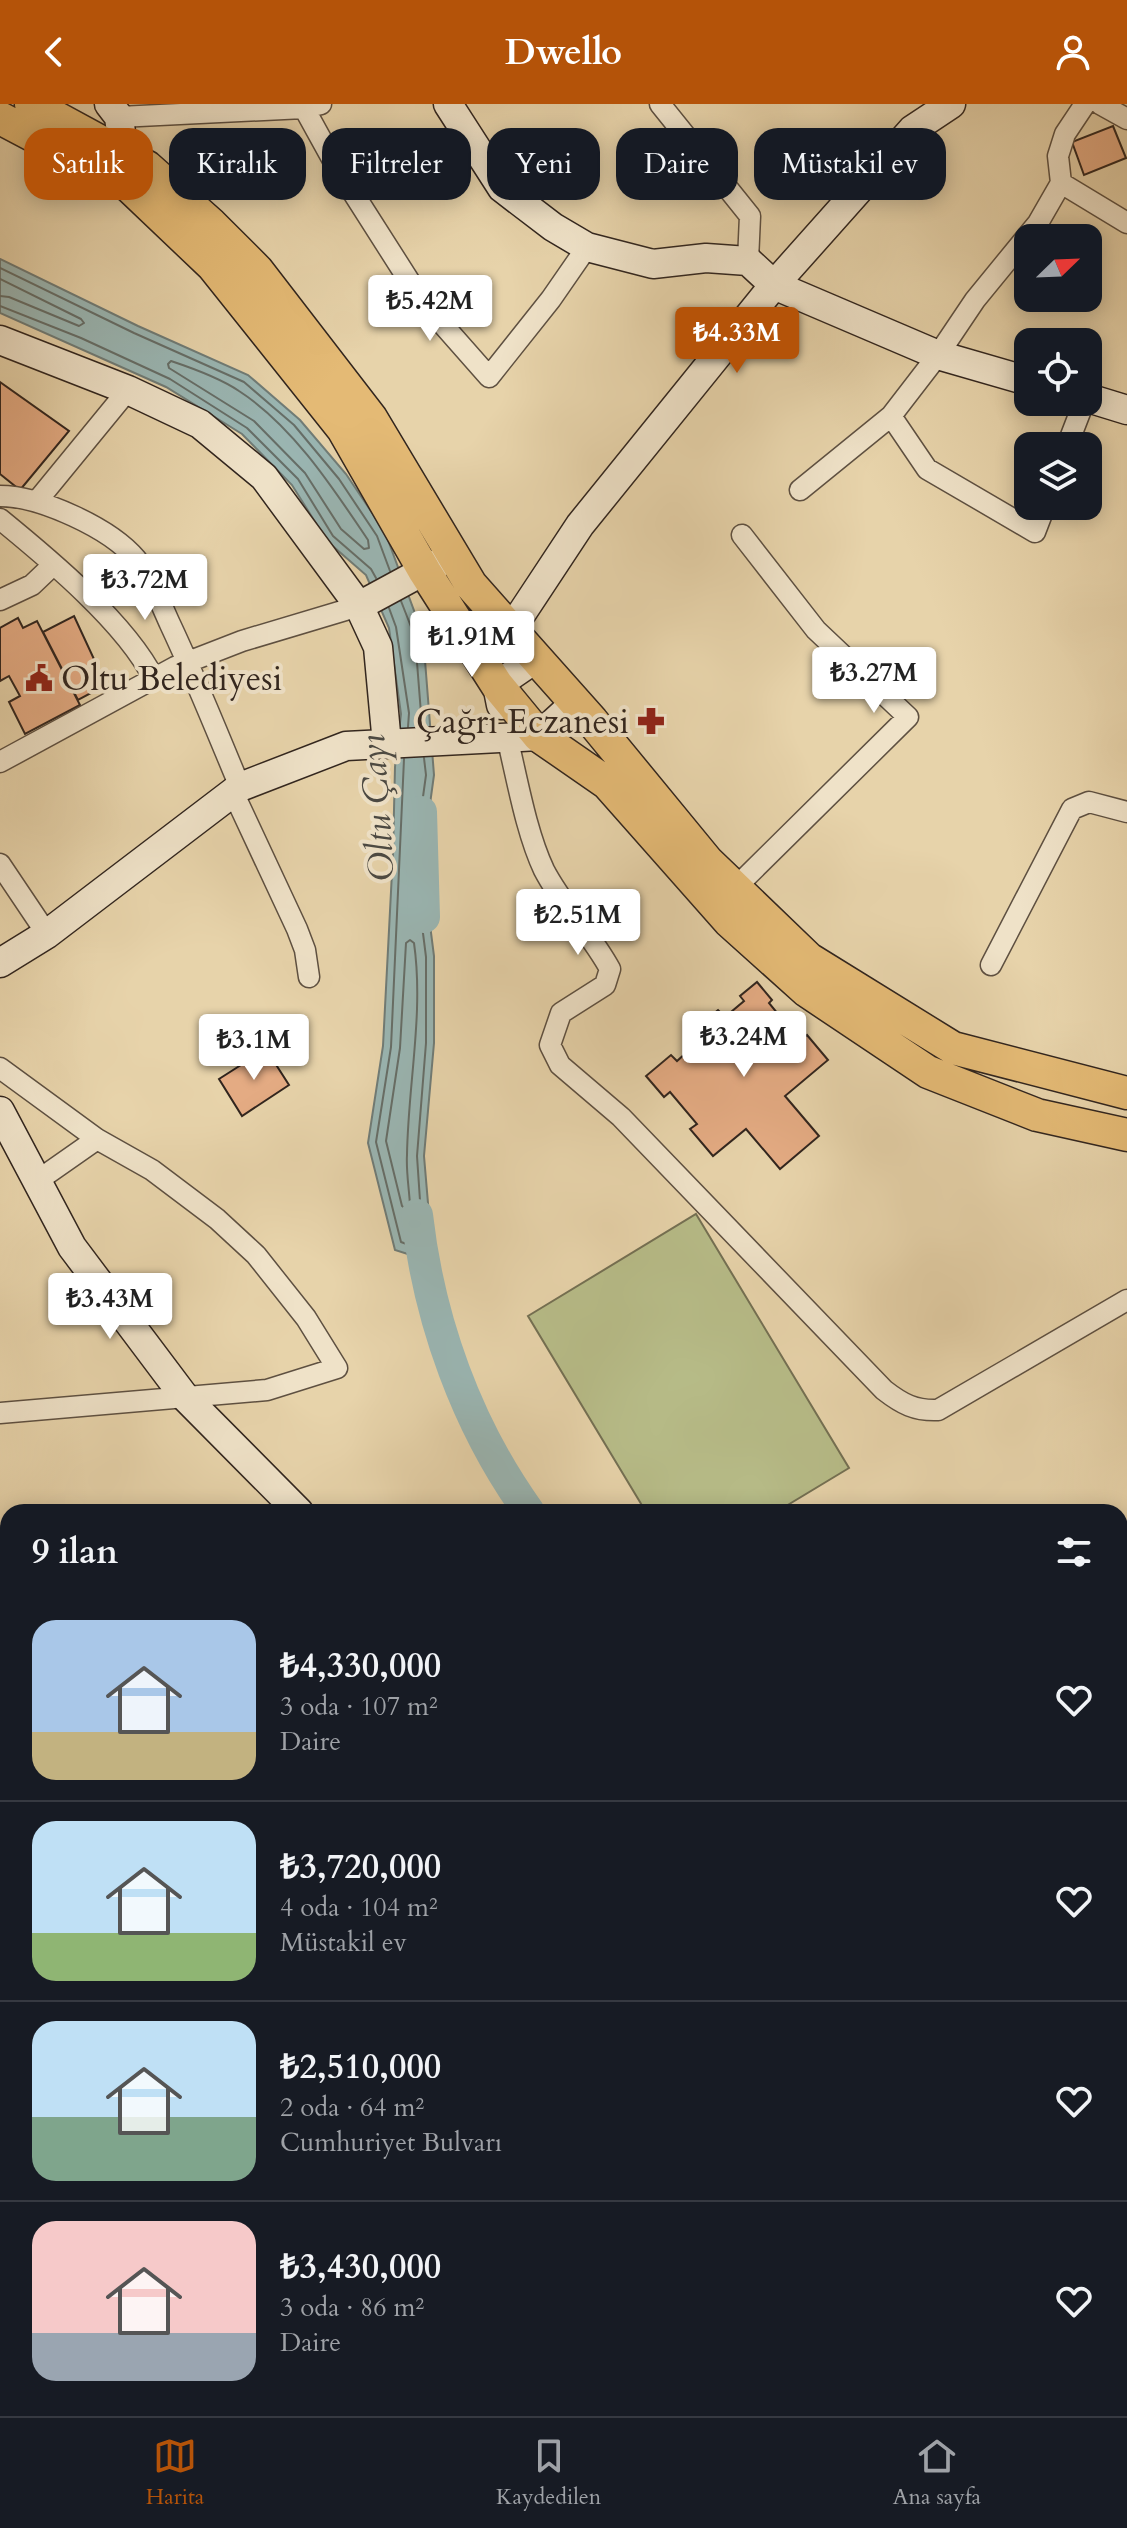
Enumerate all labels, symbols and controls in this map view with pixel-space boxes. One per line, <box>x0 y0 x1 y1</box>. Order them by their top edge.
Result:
text: Dwello <box>505 28 622 77</box>
icon: back <box>32 30 76 74</box>
icon: person <box>1051 30 1095 74</box>
chip: Satılık <box>24 128 153 200</box>
chip: Kiralık <box>169 128 306 200</box>
chip: Filtreler <box>322 128 471 200</box>
chip: Yeni <box>487 128 600 200</box>
chip: Daire <box>616 128 738 200</box>
chip: Müstakil ev <box>754 128 946 200</box>
north arrow <box>1014 224 1102 312</box>
map controls <box>1014 224 1102 520</box>
pin: ₺5.42M <box>365 275 495 343</box>
text: ₺5.42M <box>386 283 474 318</box>
pin: ₺4.33M <box>672 307 802 375</box>
text: ₺4.33M <box>693 315 781 350</box>
button: locate <box>1014 328 1102 416</box>
button: layers <box>1014 432 1102 520</box>
pin: ₺3.72M <box>80 554 210 622</box>
text: ₺3.72M <box>101 562 189 597</box>
pin: ₺1.91M <box>407 611 537 679</box>
text: ₺1.91M <box>428 619 516 654</box>
pin: ₺3.27M <box>809 647 939 715</box>
text: ₺3.27M <box>830 655 918 690</box>
place label: Oltu Belediyesi <box>61 656 282 702</box>
public building icon: Oltu Belediyesi <box>24 663 54 693</box>
place label: Çağrı Eczanesi <box>416 699 629 745</box>
pharmacy icon: Çağrı Eczanesi <box>636 706 666 736</box>
water label: Oltu Çayı <box>348 732 407 883</box>
pin: ₺2.51M <box>513 889 643 957</box>
text: ₺2.51M <box>534 897 622 932</box>
pin: ₺3.24M <box>679 1011 809 1079</box>
pin: ₺3.1M <box>198 1014 310 1082</box>
text: ₺3.24M <box>700 1019 788 1054</box>
text: ₺3.1M <box>217 1022 291 1057</box>
pin: ₺3.43M <box>45 1273 175 1341</box>
text: ₺3.43M <box>66 1281 154 1316</box>
text: 9 ilan <box>32 1529 118 1575</box>
icon: filters <box>1052 1530 1096 1574</box>
text: ₺4,330,000 <box>280 1643 441 1689</box>
icon: home <box>96 1652 192 1748</box>
icon: heart <box>1052 1678 1096 1722</box>
text: 3 oda · 107 m² <box>280 1689 438 1724</box>
text: Daire <box>280 1724 341 1759</box>
text: ₺3,720,000 <box>280 1844 441 1890</box>
icon: home <box>96 1853 192 1949</box>
icon: heart <box>1052 1879 1096 1923</box>
text: 4 oda · 104 m² <box>280 1890 438 1925</box>
text: Müstakil ev <box>280 1925 407 1960</box>
text: ₺2,510,000 <box>280 2044 441 2090</box>
icon: home <box>96 2053 192 2149</box>
icon: heart <box>1052 2079 1096 2123</box>
text: 2 oda · 64 m² <box>280 2090 424 2125</box>
text: Cumhuriyet Bulvarı <box>280 2125 502 2160</box>
text: ₺3,430,000 <box>280 2244 441 2290</box>
icon: home <box>96 2253 192 2349</box>
icon: heart <box>1052 2279 1096 2323</box>
text: 3 oda · 86 m² <box>280 2290 424 2325</box>
text: Daire <box>280 2325 341 2360</box>
tab: Harita <box>146 2434 204 2512</box>
tab: Kaydedilen <box>496 2434 601 2512</box>
tab: Ana sayfa <box>893 2434 981 2512</box>

